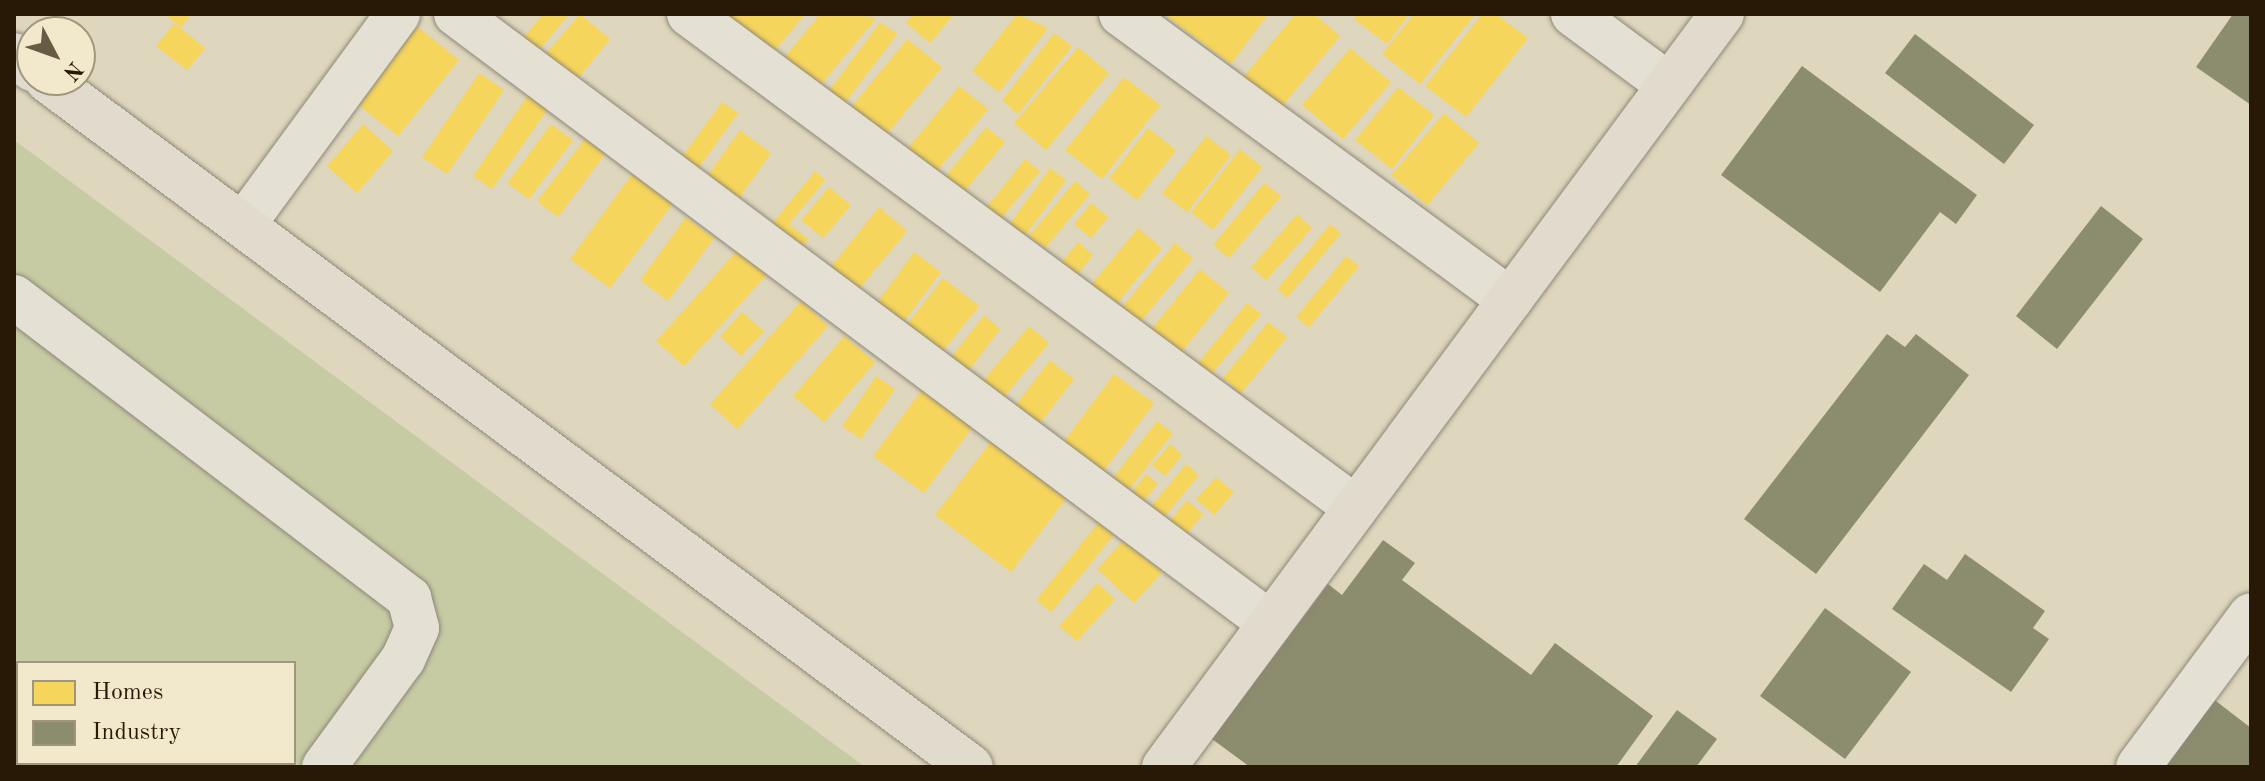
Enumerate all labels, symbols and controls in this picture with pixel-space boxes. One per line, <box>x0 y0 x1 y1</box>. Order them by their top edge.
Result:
north arrow <box>16 16 96 96</box>
text: N <box>59 57 86 84</box>
legend <box>16 661 296 765</box>
text: Homes <box>92 681 163 705</box>
text: Industry <box>92 721 181 745</box>

